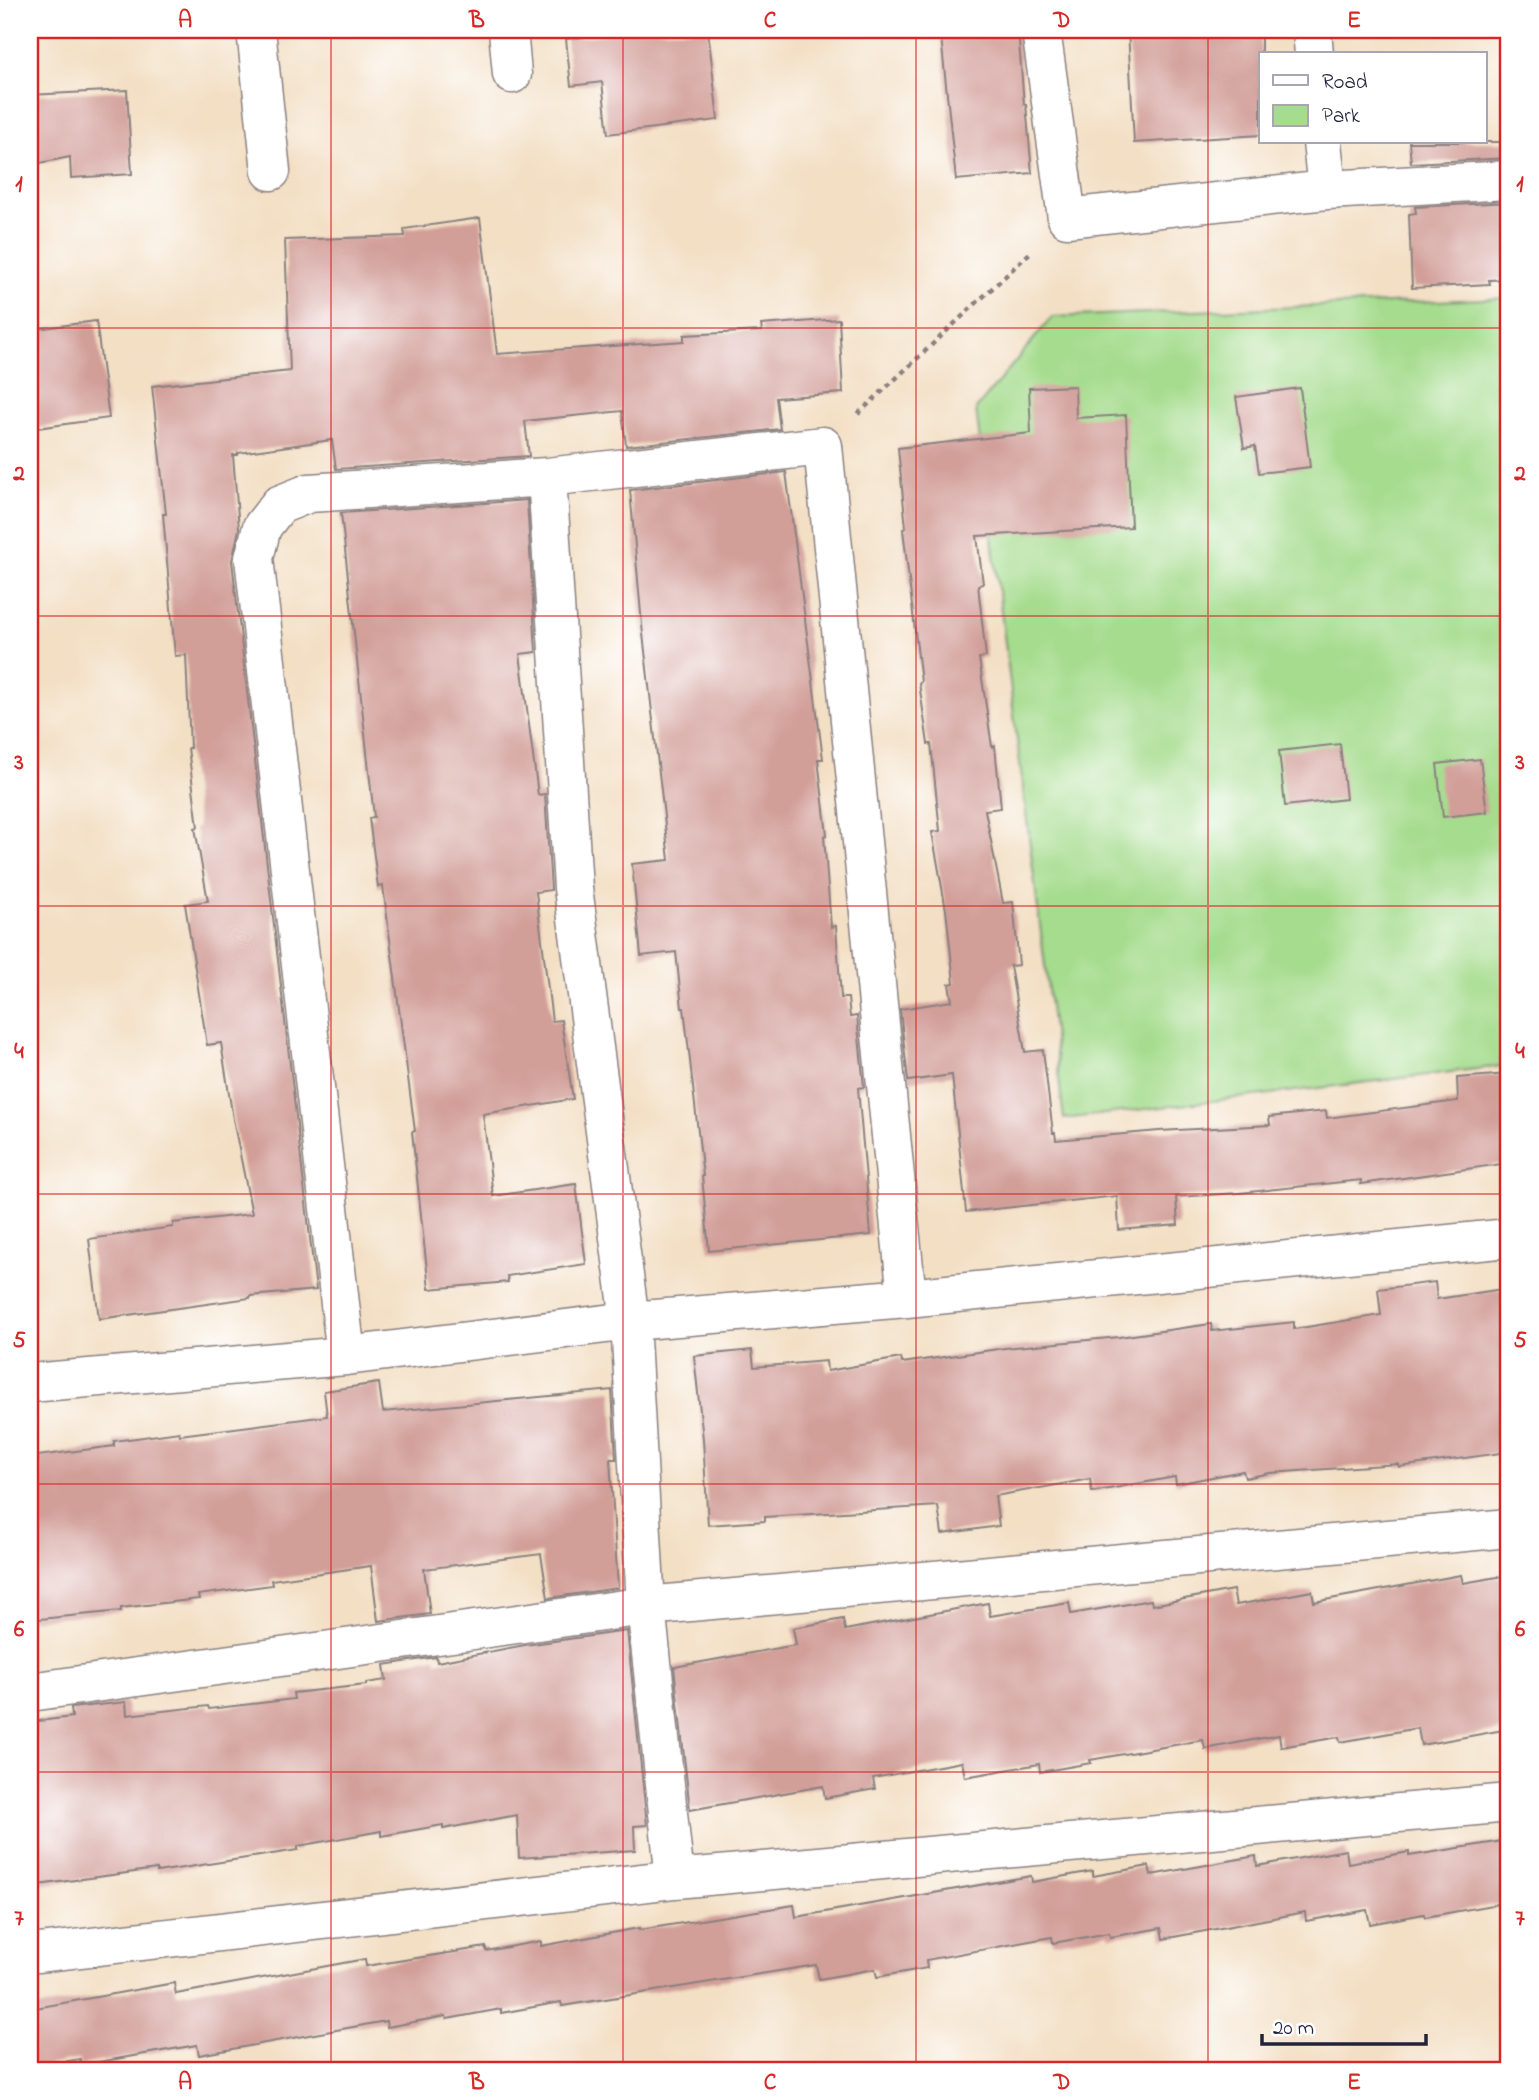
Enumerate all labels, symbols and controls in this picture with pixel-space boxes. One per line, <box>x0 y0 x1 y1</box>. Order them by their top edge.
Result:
text: A <box>178 5 192 38</box>
text: B <box>468 5 485 38</box>
text: C <box>764 5 777 38</box>
text: D <box>1053 5 1070 38</box>
text: E <box>1347 5 1361 38</box>
legend <box>1259 52 1486 144</box>
text: Road <box>1322 68 1368 98</box>
text: Park <box>1322 102 1361 132</box>
text: 1 <box>15 169 23 202</box>
text: 1 <box>1516 169 1524 202</box>
text: 2 <box>12 458 25 491</box>
text: 2 <box>1513 458 1526 491</box>
text: 3 <box>13 747 24 780</box>
text: 3 <box>1514 747 1525 780</box>
text: 4 <box>14 1036 24 1069</box>
text: 4 <box>1515 1036 1525 1069</box>
text: 5 <box>12 1325 26 1358</box>
text: 5 <box>1513 1325 1527 1358</box>
text: 6 <box>14 1614 25 1647</box>
text: 6 <box>1515 1614 1526 1647</box>
text: 7 <box>14 1903 24 1936</box>
text: 7 <box>1515 1903 1525 1936</box>
scale bar <box>1262 2002 1427 2046</box>
text: 20 m <box>1273 2014 1314 2044</box>
text: A <box>178 2067 192 2100</box>
text: B <box>468 2067 485 2100</box>
text: C <box>764 2067 777 2100</box>
text: D <box>1053 2067 1070 2100</box>
text: E <box>1347 2067 1361 2100</box>

